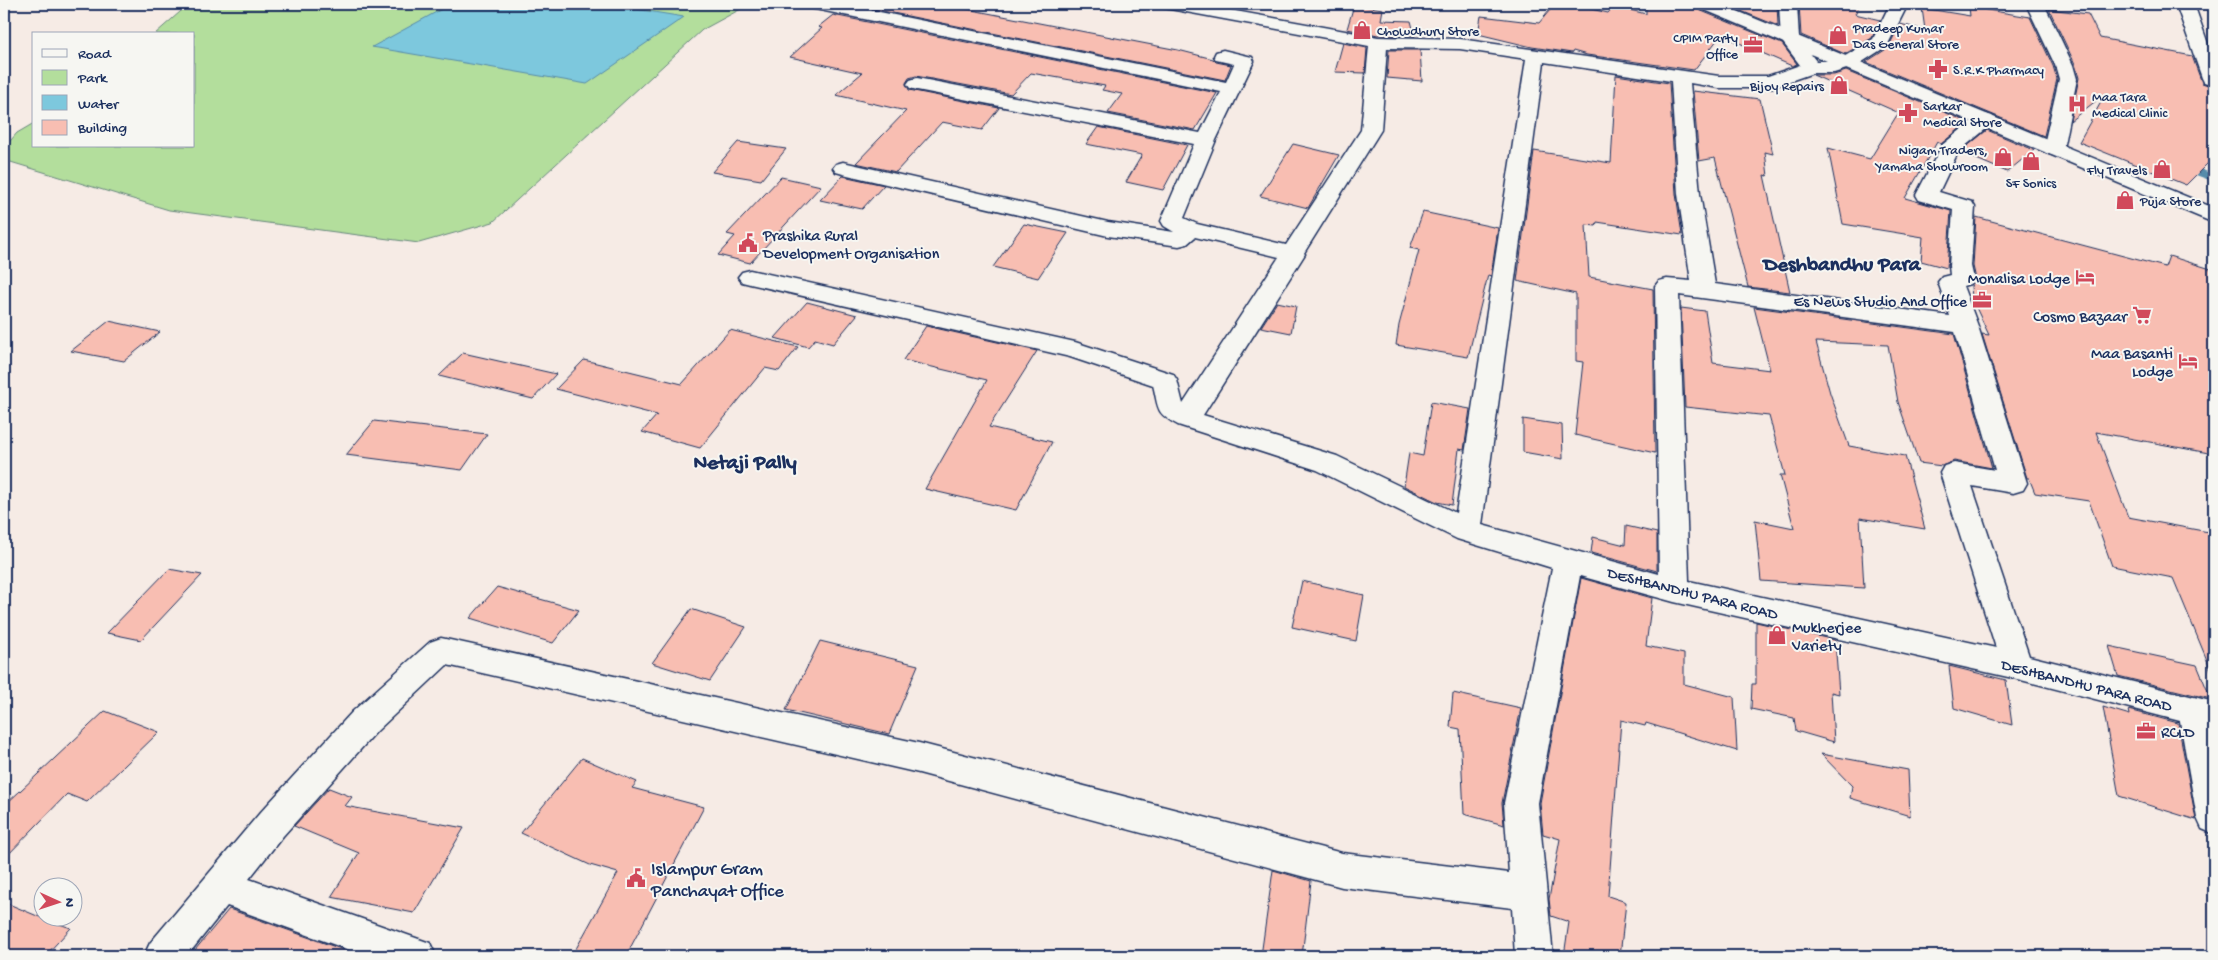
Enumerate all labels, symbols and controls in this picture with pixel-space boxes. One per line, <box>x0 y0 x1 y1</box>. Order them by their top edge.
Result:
shop icon: Chowdhury Store <box>1351 19 1373 41</box>
place label: Pradeep Kumar Das General Store <box>1852 21 1960 54</box>
place label: Chowdhury Store <box>1377 24 1480 41</box>
shop icon: Pradeep Kumar Das General Store <box>1827 24 1849 46</box>
place label: CPIM Party Office <box>1673 31 1739 64</box>
legend <box>32 32 195 148</box>
office icon: CPIM Party Office <box>1742 34 1764 56</box>
text: Road <box>78 46 112 64</box>
pharmacy icon: S.R.K Pharmacy <box>1927 58 1949 80</box>
place label: S.R.K Pharmacy <box>1953 63 2044 80</box>
text: Park <box>77 70 108 88</box>
shop icon: Bijoy Repairs <box>1828 74 1850 96</box>
place label: Bijoy Repairs <box>1749 79 1825 96</box>
place label: Maa Tara Medical Clinic <box>2092 90 2168 123</box>
hospital icon: Maa Tara Medical Clinic <box>2066 93 2088 115</box>
text: Water <box>78 96 120 114</box>
place label: Sarkar Medical Store <box>1923 99 2003 132</box>
pharmacy icon: Sarkar Medical Store <box>1897 102 1919 124</box>
text: Building <box>77 120 127 138</box>
place label: Nigam Traders, Yamaha Showroom <box>1874 143 1988 176</box>
shop icon: Nigam Traders, Yamaha Showroom <box>1992 146 2014 168</box>
shop icon: SF Sonics <box>2020 150 2042 172</box>
shop icon: Fly Travels <box>2151 158 2173 180</box>
place label: Fly Travels <box>2086 163 2148 180</box>
place label: SF Sonics <box>2006 176 2057 193</box>
shop icon: Puja Store <box>2114 189 2136 211</box>
place label: Puja Store <box>2139 194 2202 211</box>
place label: Prashika Rural Development Organisation <box>762 228 940 265</box>
public building icon: Prashika Rural Development Organisation <box>737 232 759 254</box>
district label: Deshbandhu Para <box>1761 254 1922 279</box>
hotel icon: Monalisa Lodge <box>2074 266 2096 288</box>
place label: Monalisa Lodge <box>1968 271 2071 290</box>
office icon: Es News Studio And Office <box>1971 289 1993 311</box>
place label: Es News Studio And Office <box>1793 294 1968 313</box>
supermarket icon: Cosmo Bazaar <box>2131 304 2153 326</box>
place label: Cosmo Bazaar <box>2033 309 2128 328</box>
place label: Maa Basanti Lodge <box>2091 346 2174 383</box>
hotel icon: Maa Basanti Lodge <box>2177 350 2199 372</box>
district label: Netaji Pally <box>693 452 797 477</box>
street label: DESHBANDHU PARA ROAD <box>1604 565 1780 626</box>
place label: Mukherjee Variety <box>1791 620 1862 657</box>
shop icon: Mukherjee Variety <box>1766 624 1788 646</box>
street label: DESHBANDHU PARA ROAD <box>1998 657 2174 718</box>
office icon: RCLD <box>2135 720 2157 742</box>
place label: RCLD <box>2161 725 2195 744</box>
place label: Islampur Gram Panchayat Office <box>650 859 784 904</box>
public building icon: Islampur Gram Panchayat Office <box>625 867 647 889</box>
north arrow <box>32 878 82 928</box>
text: N <box>60 898 77 908</box>

